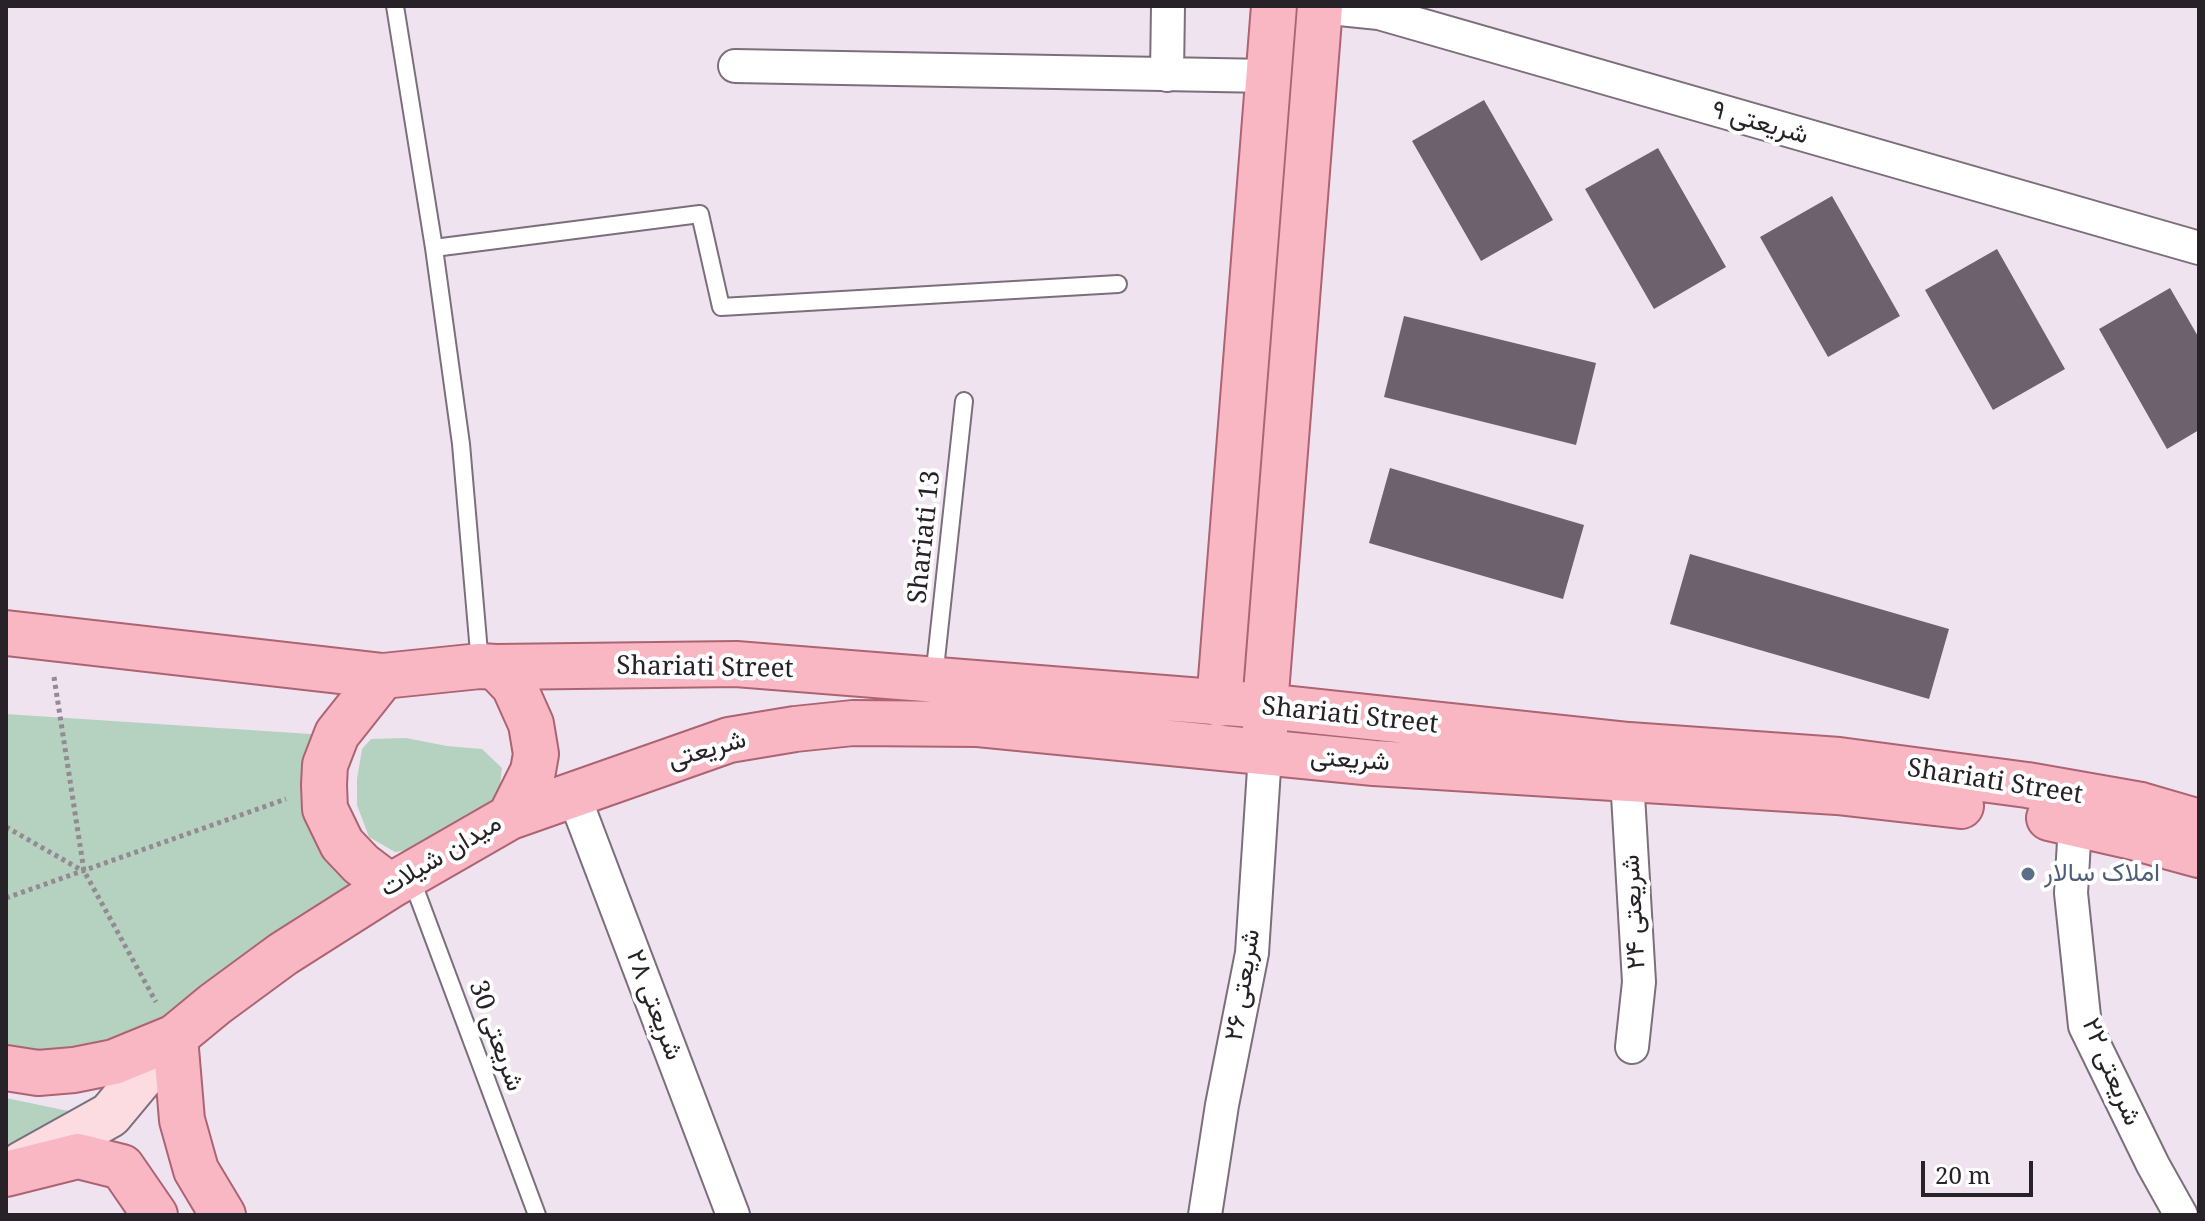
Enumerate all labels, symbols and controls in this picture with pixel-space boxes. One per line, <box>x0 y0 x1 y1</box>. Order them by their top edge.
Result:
street label: شریعتی ۹ <box>1708 94 1812 152</box>
street label: Shariati 13 <box>902 469 948 605</box>
street label: Shariati Street <box>616 651 794 685</box>
street label: Shariati Street <box>1260 691 1440 741</box>
street label: شریعتی <box>664 724 750 776</box>
street label: شریعتی <box>1309 742 1391 778</box>
street label: Shariati Street <box>1905 753 2085 811</box>
street label: میدان شیلات <box>375 808 507 904</box>
street label: شریعتی ۲۴ <box>1615 854 1653 970</box>
place label: املاک سالار <box>2044 858 2160 890</box>
marker: املاک سالار <box>2019 865 2037 883</box>
street label: شریعتی ۲۶ <box>1219 927 1267 1043</box>
street label: شریعتی ۲۸ <box>619 946 689 1064</box>
street label: شریعتی 30 <box>462 976 530 1096</box>
street label: شریعتی ۲۲ <box>2074 1014 2148 1130</box>
scale bar <box>1925 1145 2037 1195</box>
text: 20 m <box>1935 1158 1991 1191</box>

